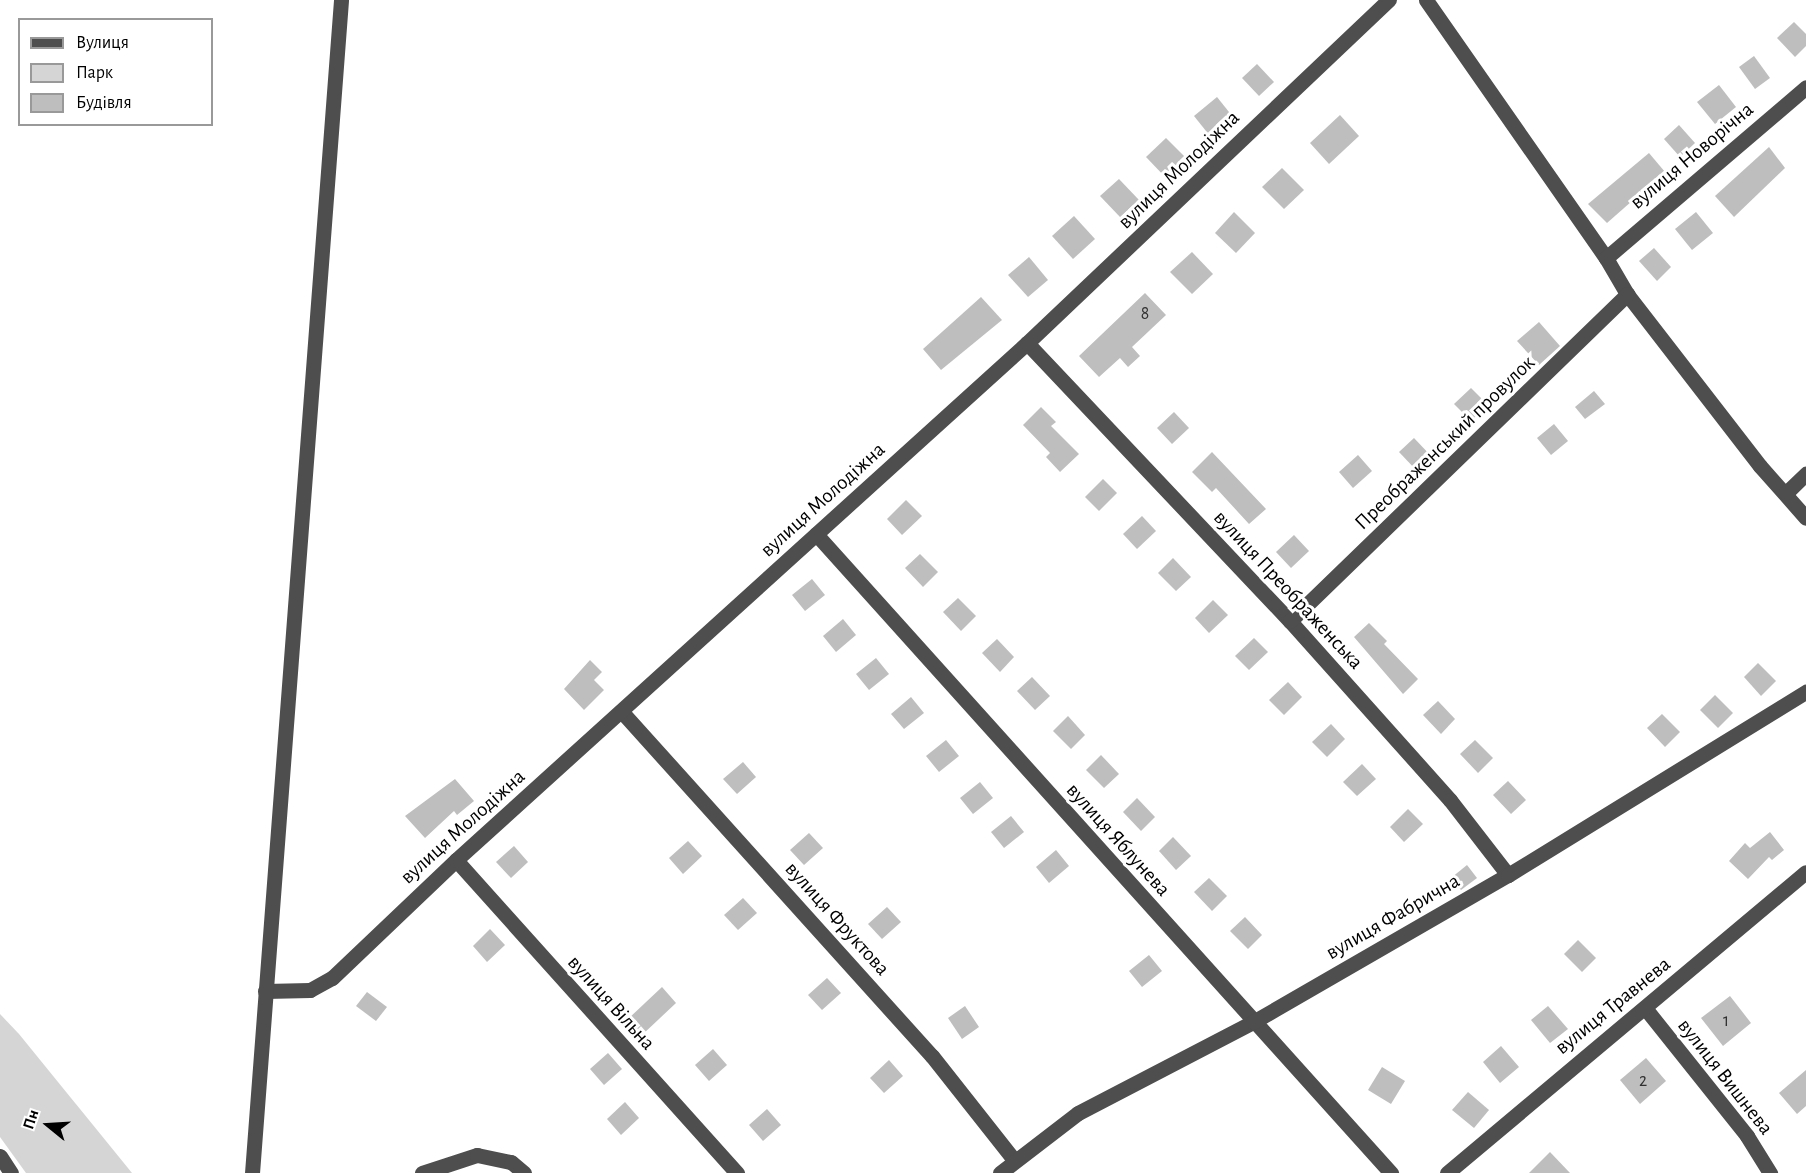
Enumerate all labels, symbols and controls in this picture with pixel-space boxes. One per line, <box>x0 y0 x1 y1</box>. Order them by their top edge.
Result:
legend <box>18 18 213 126</box>
text: Вулиця <box>76 34 129 52</box>
text: Парк <box>76 64 113 82</box>
text: Будівля <box>76 94 132 112</box>
street label: вулиця Новорічна <box>1625 97 1759 215</box>
street label: вулиця Молодіжна <box>1113 106 1245 234</box>
house number: 8 <box>1141 303 1149 325</box>
street label: Преображенський провулок <box>1350 350 1540 536</box>
street label: вулиця Молодіжна <box>755 437 891 563</box>
street label: вулиця Преображенська <box>1208 505 1368 675</box>
street label: вулиця Молодіжна <box>395 764 531 890</box>
street label: вулиця Яблунева <box>1061 778 1175 902</box>
street label: вулиця Фруктова <box>779 857 895 981</box>
street label: вулиця Фабрична <box>1322 868 1464 966</box>
street label: вулиця Вільна <box>562 950 660 1056</box>
street label: вулиця Травнева <box>1550 952 1676 1060</box>
house number: 1 <box>1723 1010 1729 1032</box>
street label: вулиця Вишнева <box>1672 1014 1778 1140</box>
house number: 2 <box>1639 1070 1647 1092</box>
north arrow <box>18 1095 78 1155</box>
text: Пн <box>20 1108 42 1131</box>

